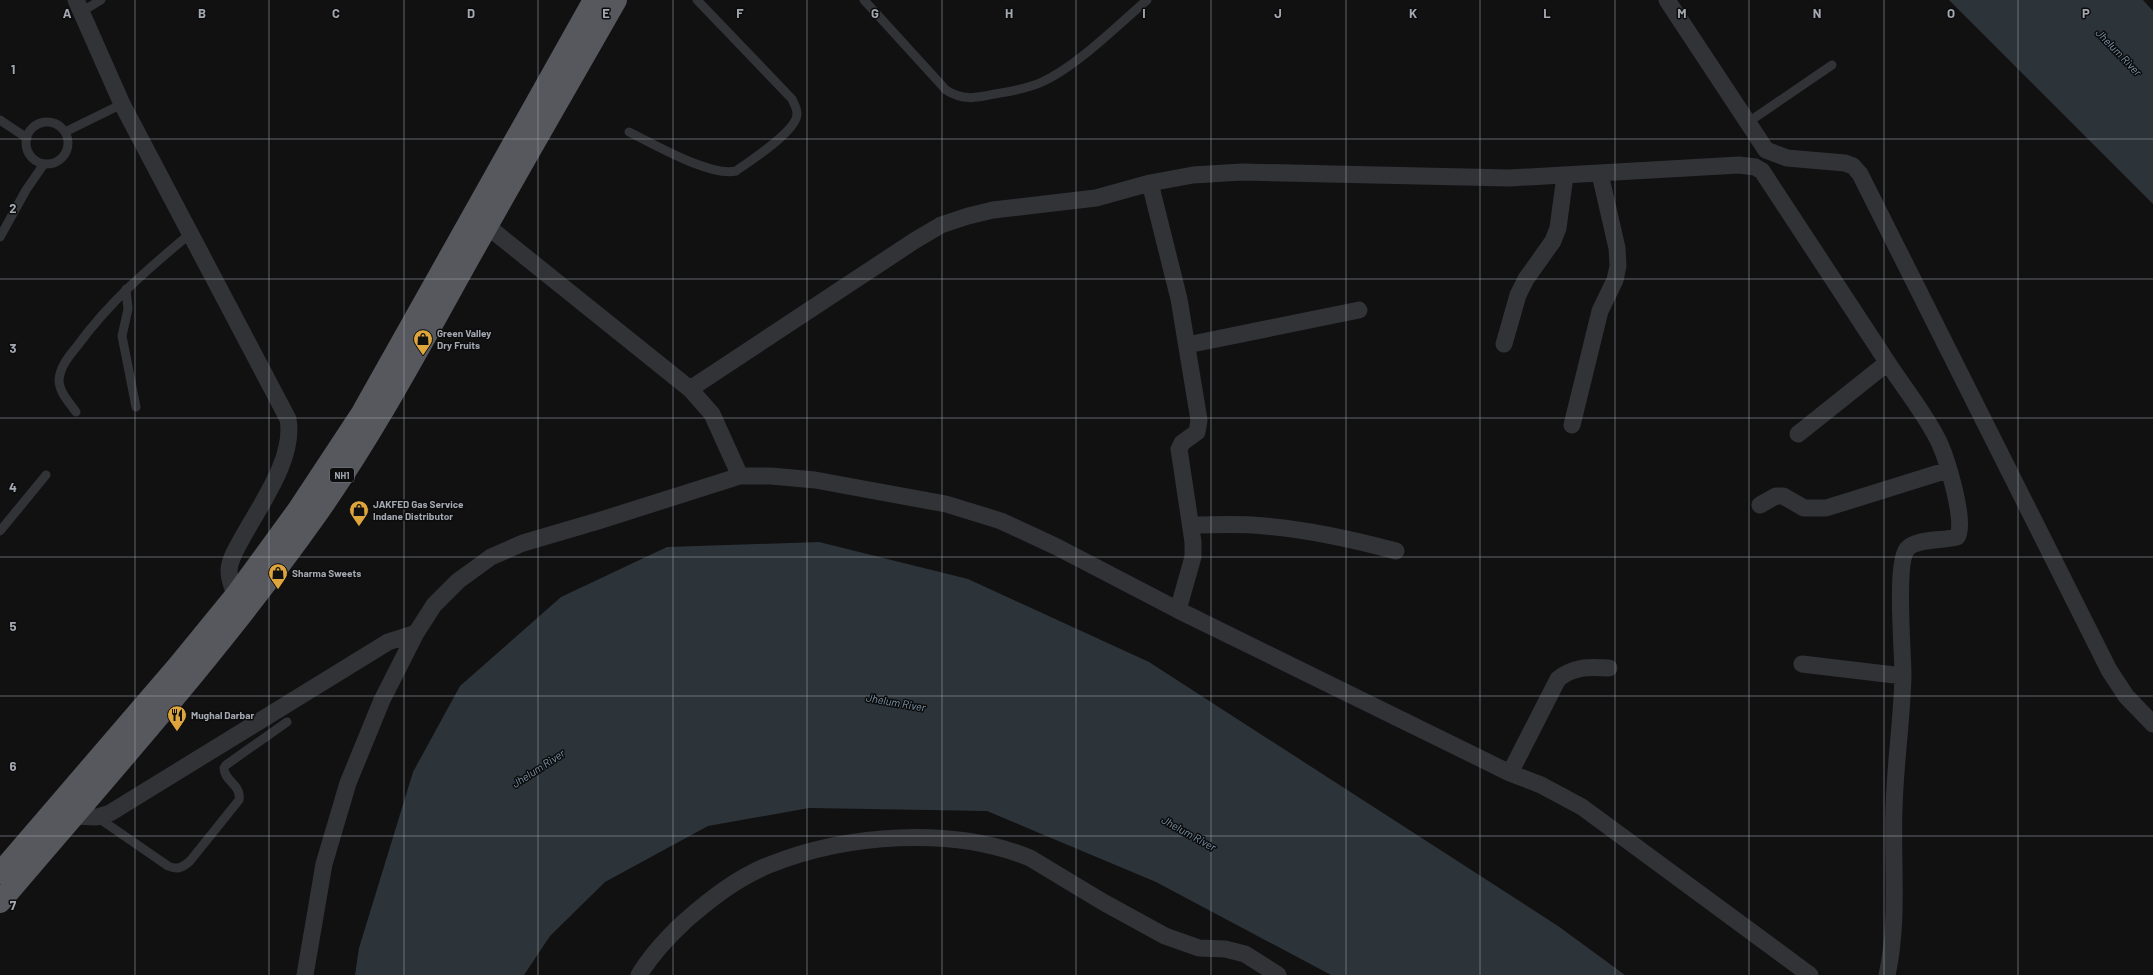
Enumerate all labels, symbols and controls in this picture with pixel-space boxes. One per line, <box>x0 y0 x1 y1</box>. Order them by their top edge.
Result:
text: A <box>63 5 72 21</box>
text: B <box>198 5 206 21</box>
text: C <box>332 5 340 21</box>
text: D <box>467 5 475 21</box>
text: E <box>602 5 610 21</box>
text: F <box>736 5 744 21</box>
text: G <box>871 5 879 21</box>
text: H <box>1005 5 1013 21</box>
text: I <box>1142 5 1146 21</box>
text: J <box>1274 5 1282 21</box>
text: K <box>1409 5 1417 21</box>
text: L <box>1543 5 1551 21</box>
text: M <box>1677 5 1687 21</box>
text: N <box>1813 5 1821 21</box>
text: O <box>1947 5 1955 21</box>
text: P <box>2082 5 2090 21</box>
water label: Jhelum River <box>2093 26 2145 79</box>
text: 1 <box>11 61 15 77</box>
text: 2 <box>9 200 17 216</box>
place label: Green Valley Dry Fruits <box>437 327 491 351</box>
shop icon: Green Valley Dry Fruits <box>412 328 434 356</box>
text: 3 <box>9 340 17 356</box>
road number: NH1 <box>330 468 354 482</box>
text: 4 <box>9 479 17 495</box>
place label: JAKFED Gas Service Indane Distributor <box>373 498 464 522</box>
shop icon: JAKFED Gas Service Indane Distributor <box>348 499 370 527</box>
shop icon: Sharma Sweets <box>267 562 289 590</box>
place label: Sharma Sweets <box>292 567 361 579</box>
text: 5 <box>9 618 17 634</box>
water label: Jhelum River <box>865 690 928 714</box>
restaurant icon: Mughal Darbar <box>166 704 188 732</box>
place label: Mughal Darbar <box>191 709 255 721</box>
water label: Jhelum River <box>509 746 568 790</box>
text: 6 <box>10 758 17 774</box>
water label: Jhelum River <box>1159 813 1220 854</box>
text: 7 <box>10 897 17 913</box>

